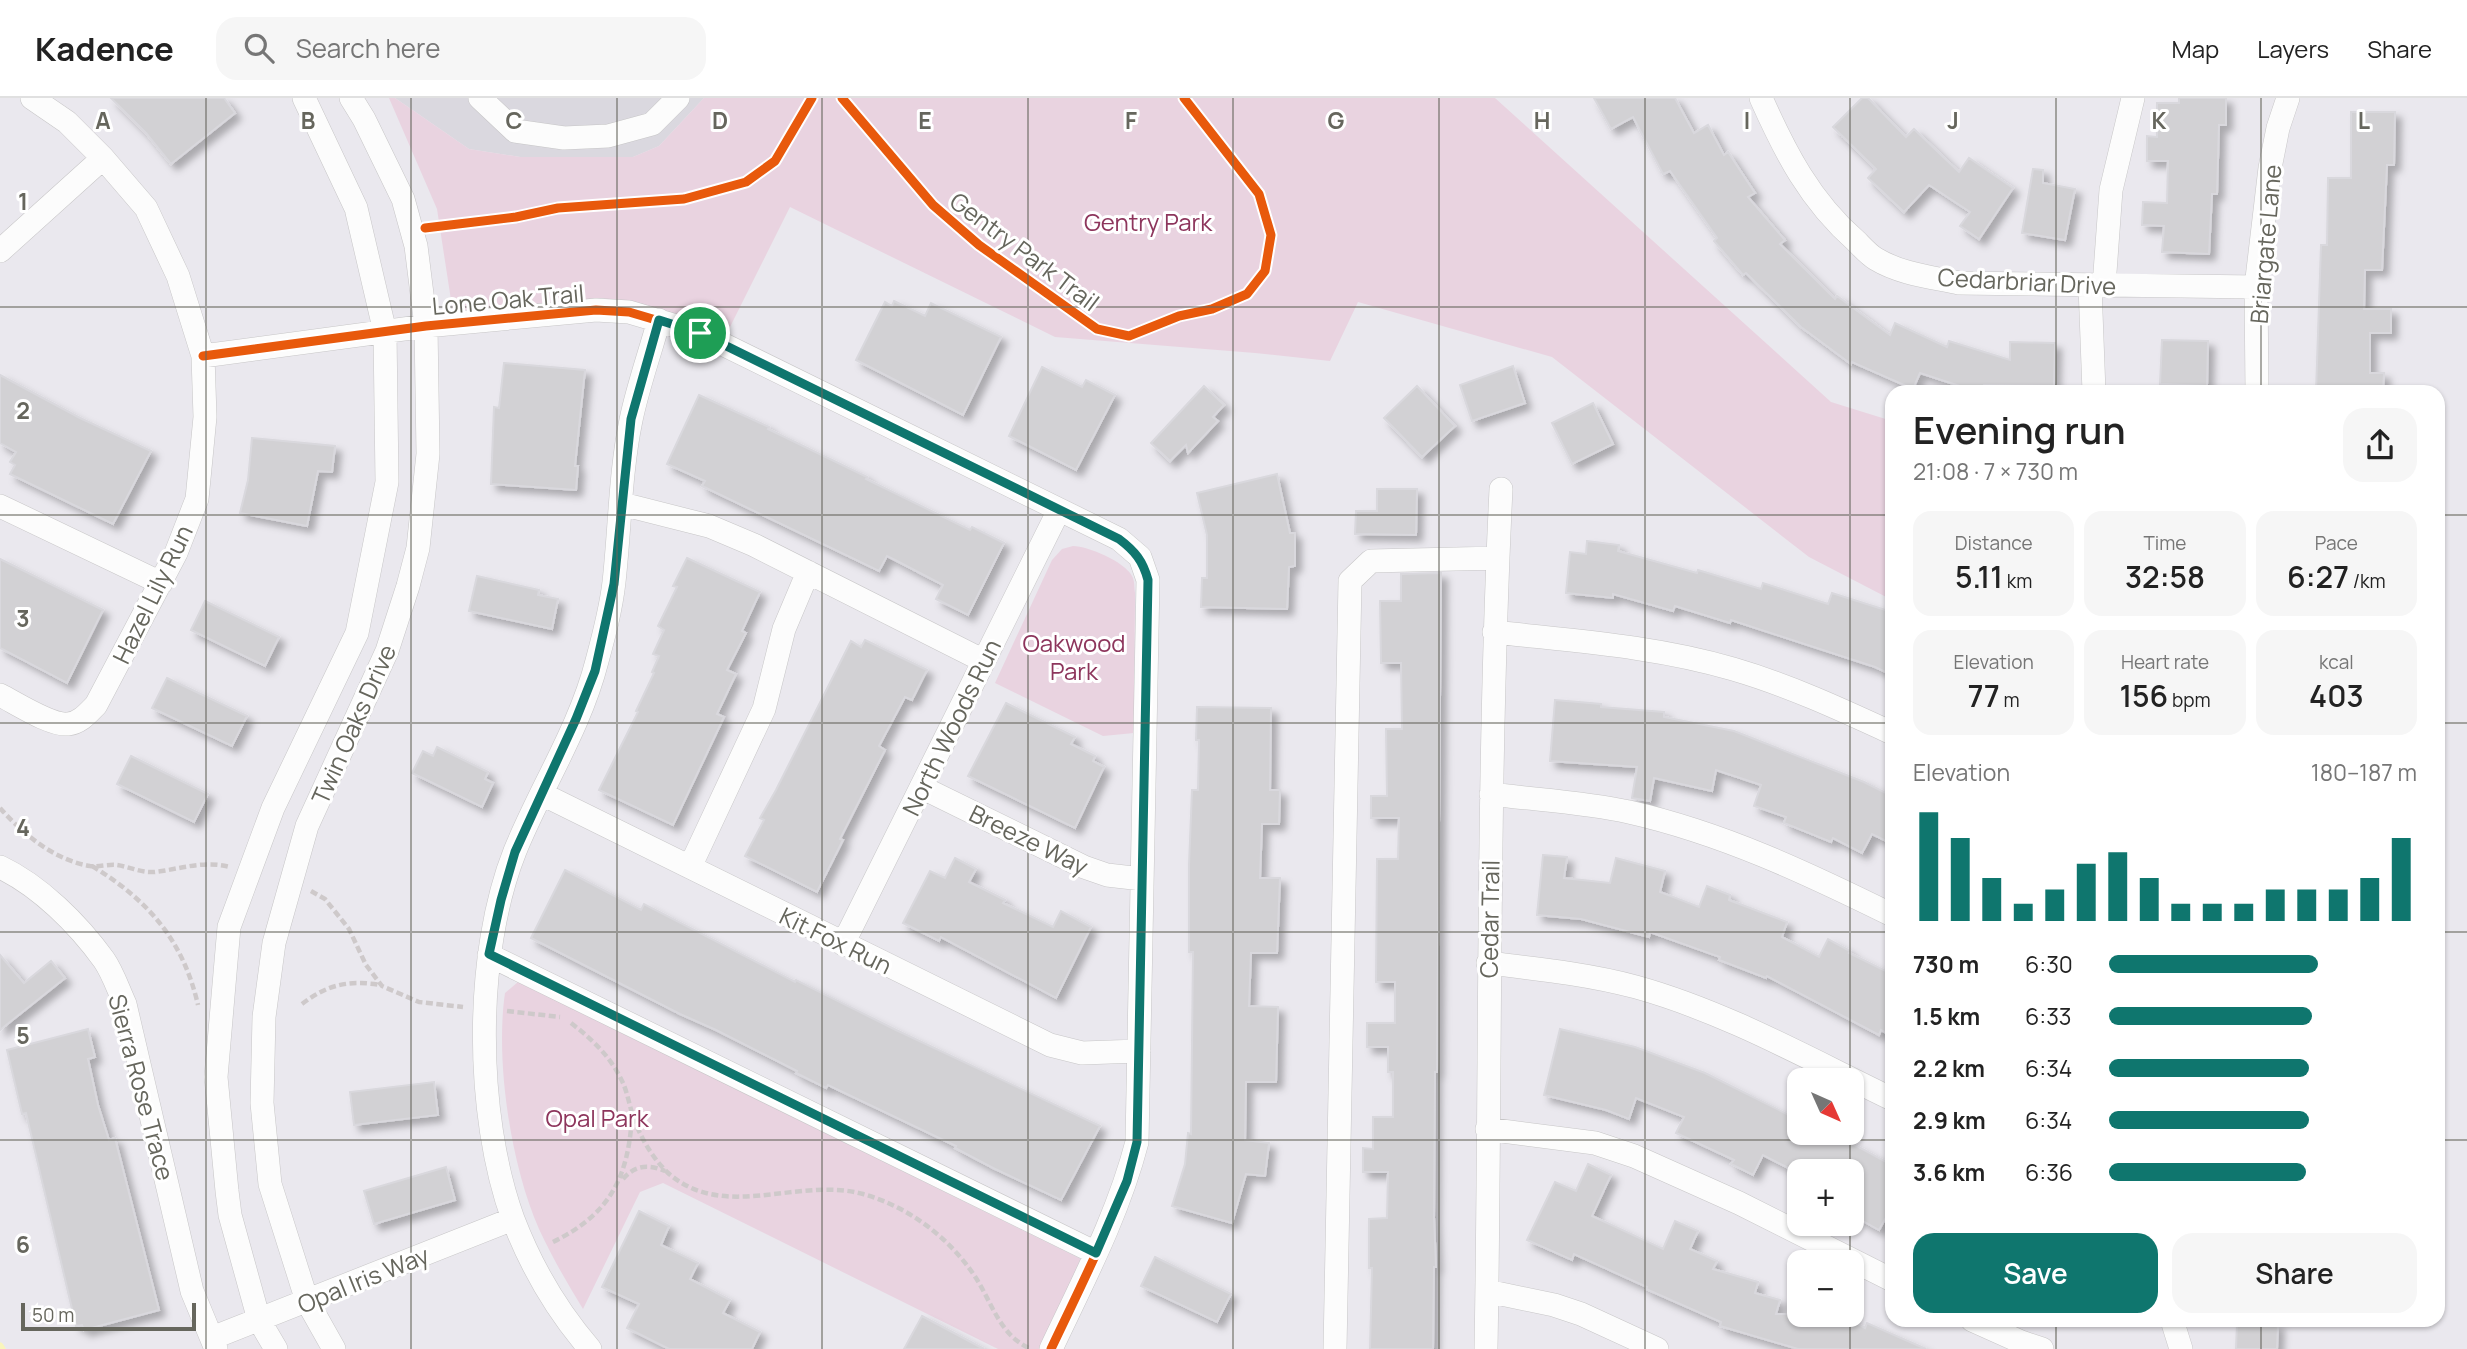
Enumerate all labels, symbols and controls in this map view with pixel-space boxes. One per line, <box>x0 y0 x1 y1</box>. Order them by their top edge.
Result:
search box <box>216 17 706 80</box>
text: Kadence <box>35 26 174 71</box>
icon: search <box>240 29 278 67</box>
text: Search here <box>296 30 440 66</box>
text: Map <box>2172 32 2219 65</box>
text: Layers <box>2257 32 2329 65</box>
text: Share <box>2367 32 2432 65</box>
text: A <box>95 104 111 136</box>
text: B <box>301 104 315 136</box>
text: C <box>506 104 523 136</box>
text: D <box>712 104 728 136</box>
text: E <box>918 104 932 136</box>
text: F <box>1125 104 1137 136</box>
text: G <box>1328 104 1345 136</box>
text: H <box>1534 104 1550 136</box>
text: I <box>1744 104 1750 136</box>
text: J <box>1947 104 1959 136</box>
text: K <box>2152 104 2167 136</box>
text: L <box>2358 104 2370 136</box>
street label: Briargate Lane <box>2242 163 2288 325</box>
street label: Gentry Park Trail <box>944 184 1106 318</box>
text: 1 <box>18 185 28 217</box>
park label: Gentry Park <box>1084 205 1213 238</box>
street label: Cedarbriar Drive <box>1937 260 2117 302</box>
street label: Lone Oak Trail <box>431 276 585 322</box>
pin <box>670 303 730 363</box>
icon: arrive <box>681 314 719 352</box>
text: 2 <box>16 394 30 426</box>
text: Evening run <box>1913 403 2126 455</box>
button: share <box>2343 408 2417 482</box>
text: 21:08 · 7 × 730 m <box>1913 455 2078 487</box>
street label: Hazel Lily Run <box>104 519 200 669</box>
text: Distance <box>1955 530 2033 556</box>
text: Time <box>2144 530 2186 556</box>
text: Pace <box>2315 530 2358 556</box>
text: 5.11 <box>1955 556 2003 597</box>
text: 32:58 <box>2125 556 2205 597</box>
text: 6:27 <box>2287 556 2349 597</box>
text: km <box>2003 568 2032 594</box>
text: /km <box>2349 568 2386 594</box>
text: 3 <box>16 602 30 634</box>
park label: Oakwood Park <box>1022 626 1126 687</box>
street label: North Woods Run <box>894 633 1008 821</box>
street label: Twin Oaks Drive <box>303 639 403 809</box>
text: Elevation <box>1954 649 2034 675</box>
text: Heart rate <box>2121 649 2209 675</box>
text: kcal <box>2319 649 2354 675</box>
text: 77 <box>1968 675 2000 716</box>
text: 156 <box>2119 675 2168 716</box>
text: 403 <box>2309 675 2364 716</box>
text: m <box>2000 687 2020 713</box>
text: bpm <box>2168 687 2211 713</box>
text: Elevation <box>1913 756 2010 788</box>
text: 180–187 m <box>2311 756 2417 788</box>
street label: Breeze Way <box>964 796 1094 882</box>
text: 4 <box>16 811 30 843</box>
street label: Cedar Trail <box>1471 860 1507 978</box>
street label: Kit Fox Run <box>774 899 898 981</box>
text: 730 m <box>1913 948 1979 980</box>
text: 6:30 <box>2025 948 2073 980</box>
street label: Sierra Rose Trace <box>101 990 183 1184</box>
text: 1.5 km <box>1913 1000 1980 1032</box>
text: 6:33 <box>2025 1000 2072 1032</box>
text: 5 <box>16 1019 30 1051</box>
text: 2.2 km <box>1913 1052 1985 1084</box>
text: 6:34 <box>2025 1052 2072 1084</box>
north arrow <box>1787 1068 1864 1144</box>
map controls <box>1787 1068 1864 1327</box>
park label: Opal Park <box>545 1101 650 1134</box>
text: 2.9 km <box>1913 1104 1986 1136</box>
text: 6:34 <box>2025 1104 2072 1136</box>
text: 3.6 km <box>1913 1156 1985 1188</box>
text: 6:36 <box>2025 1156 2073 1188</box>
button: + <box>1787 1159 1864 1236</box>
text: 6 <box>16 1228 30 1260</box>
button: Save <box>1913 1233 2158 1313</box>
button: Share <box>2172 1233 2417 1313</box>
street label: Opal Iris Way <box>292 1238 434 1320</box>
button: − <box>1787 1250 1864 1327</box>
scale bar <box>21 1300 196 1332</box>
text: 50 m <box>32 1302 74 1328</box>

